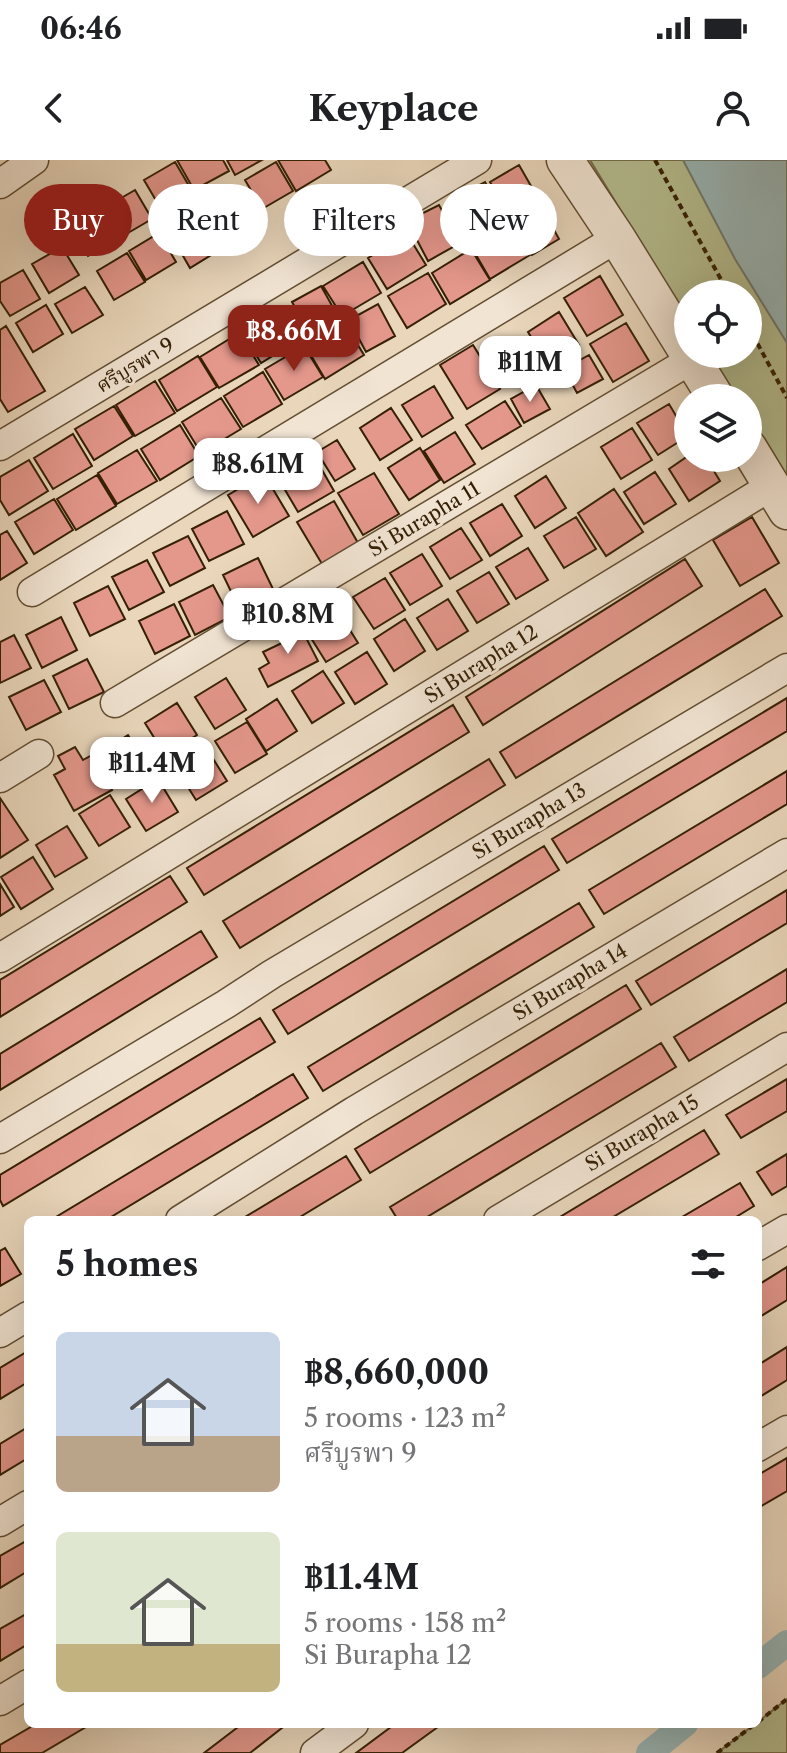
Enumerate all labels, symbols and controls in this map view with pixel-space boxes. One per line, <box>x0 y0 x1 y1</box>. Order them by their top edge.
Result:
text: 06:46 <box>40 10 122 47</box>
icon: back <box>32 86 76 130</box>
text: Keyplace <box>309 86 478 130</box>
icon: person <box>711 86 755 130</box>
chip: Buy <box>24 184 132 256</box>
chip: Rent <box>148 184 268 256</box>
chip: Filters <box>284 184 424 256</box>
chip: New <box>440 184 557 256</box>
map controls <box>674 280 762 472</box>
button: locate <box>674 280 762 368</box>
pin: ฿8.66M <box>229 305 359 373</box>
text: ฿8.66M <box>246 315 342 347</box>
street label: ศรีบูรพา 9 <box>92 332 179 398</box>
pin: ฿11M <box>483 336 577 404</box>
text: ฿11M <box>497 346 563 378</box>
button: layers <box>674 384 762 472</box>
pin: ฿8.61M <box>193 438 323 506</box>
text: ฿8.61M <box>212 448 304 480</box>
street label: Si Burapha 11 <box>364 476 485 562</box>
pin: ฿10.8M <box>223 588 353 656</box>
text: ฿10.8M <box>241 598 335 630</box>
street label: Si Burapha 12 <box>420 620 542 708</box>
pin: ฿11.4M <box>87 737 217 805</box>
text: ฿11.4M <box>108 747 196 779</box>
street label: Si Burapha 13 <box>468 778 590 864</box>
street label: Si Burapha 14 <box>509 938 631 1026</box>
street label: Si Burapha 15 <box>581 1090 703 1176</box>
icon: filters <box>686 1242 730 1286</box>
text: 5 homes <box>56 1243 198 1285</box>
text: ฿8,660,000 <box>304 1351 489 1393</box>
icon: home <box>120 1364 216 1460</box>
text: 5 rooms · 123 m² <box>304 1402 506 1434</box>
text: ศรีบูรพา 9 <box>304 1437 417 1469</box>
text: ฿11.4M <box>304 1556 419 1598</box>
icon: home <box>120 1564 216 1660</box>
text: 5 rooms · 158 m² <box>304 1607 506 1639</box>
text: Si Burapha 12 <box>304 1639 472 1671</box>

